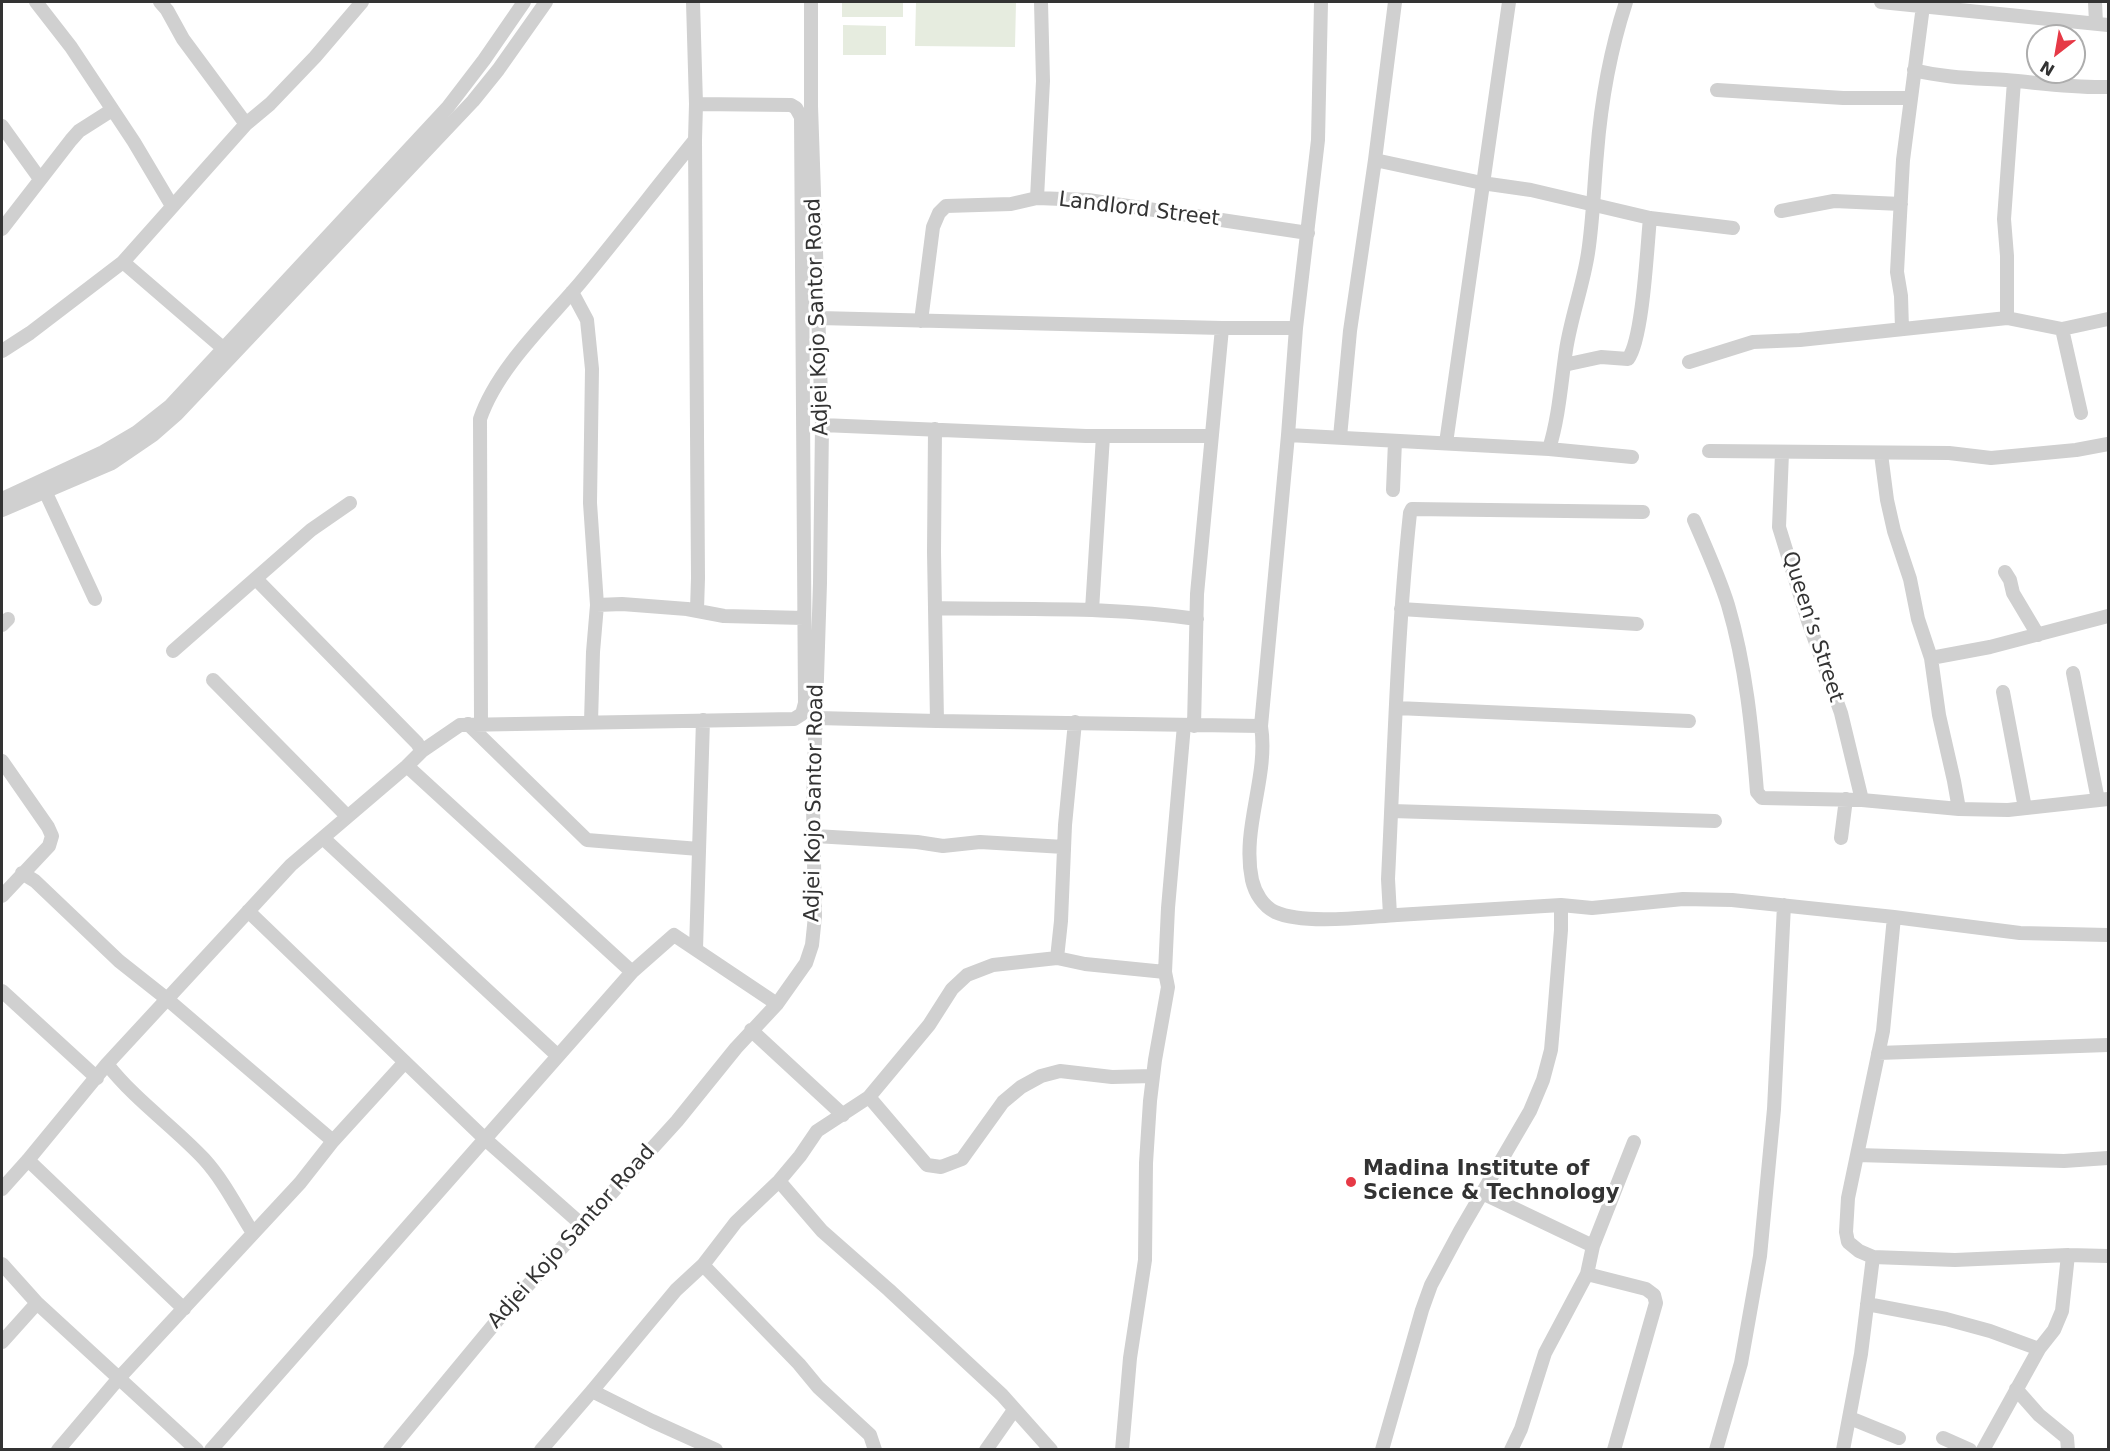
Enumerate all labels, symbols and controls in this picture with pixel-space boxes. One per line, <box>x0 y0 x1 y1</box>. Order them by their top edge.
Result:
north arrow <box>2026 24 2086 84</box>
text: N <box>2037 57 2058 80</box>
street label: Landlord Street <box>1057 188 1221 232</box>
street label: Adjei Kojo Santor Road <box>801 198 835 436</box>
street label: Queen’s Street <box>1776 548 1848 706</box>
street label: Adjei Kojo Santor Road <box>800 684 830 922</box>
street label: Adjei Kojo Santor Road <box>483 1140 661 1334</box>
place label: Madina Institute of Science & Technology <box>1363 1157 1619 1207</box>
marker: Madina Institute of Science & Technology <box>1344 1175 1358 1189</box>

